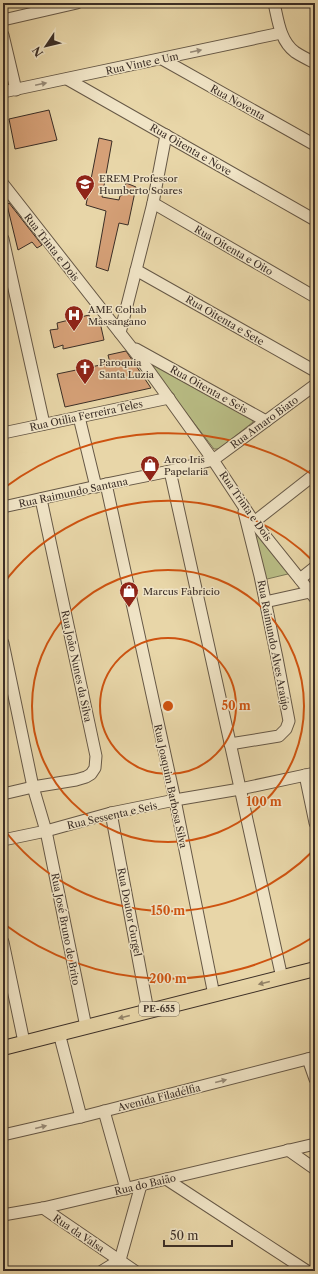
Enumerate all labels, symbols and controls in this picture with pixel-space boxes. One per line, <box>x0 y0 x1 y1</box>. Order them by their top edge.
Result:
north arrow <box>26 26 66 66</box>
text: N <box>29 43 46 60</box>
one-way arrow <box>190 48 202 54</box>
street label: Rua Vinte e Um <box>104 49 180 78</box>
one-way arrow <box>35 81 47 87</box>
street label: Rua Noventa <box>208 82 268 123</box>
street label: Rua Oitenta e Nove <box>148 121 234 178</box>
place label: EREM Professor Humberto Soares <box>99 172 182 197</box>
school or university icon: EREM Professor Humberto Soares <box>74 173 96 201</box>
street label: Rua Trinta e Dois <box>21 211 82 284</box>
street label: Rua Oitenta e Oito <box>192 223 275 278</box>
street label: Rua Oitenta e Sete <box>183 293 267 348</box>
place label: AME Cohab Massangano <box>87 303 146 328</box>
hospital icon: AME Cohab Massangano <box>63 304 85 332</box>
place label: Paroquia Santa Luzia <box>99 356 155 381</box>
church icon: Paroquia Santa Luzia <box>74 357 96 385</box>
street label: Rua Oitenta e Seis <box>168 363 250 416</box>
street label: Rua Amaro Biato <box>228 393 301 451</box>
street label: Rua Otilia Ferreira Teles <box>28 397 144 434</box>
place label: Arco Iris Papelaria <box>163 453 209 478</box>
shop icon: Arco Iris Papelaria <box>139 454 161 482</box>
street label: Rua Trinta e Dois <box>217 469 275 544</box>
street label: Rua Raimundo Santana <box>17 474 130 510</box>
street label: Rua Raimundo Alves Araújo <box>254 579 293 711</box>
shop icon: Marcus Fabricio <box>118 580 140 608</box>
place label: Marcus Fabricio <box>143 585 220 598</box>
street label: Rua João Nunes da Silva <box>58 609 95 724</box>
text: 50 m <box>221 698 251 713</box>
centre of rings <box>161 699 175 713</box>
street label: Rua Joaquim Barbosa Silva <box>151 723 190 850</box>
text: 100 m <box>246 794 282 809</box>
street label: Rua Sessenta e Seis <box>66 799 158 832</box>
street label: Rua Doutor Gurgel <box>115 867 145 958</box>
street label: Rua José Bruno de Brito <box>48 872 83 986</box>
text: 150 m <box>151 903 185 918</box>
text: 200 m <box>149 971 187 986</box>
one-way arrow <box>257 980 270 986</box>
road number: PE-655 <box>139 1002 179 1016</box>
one-way arrow <box>118 1015 130 1021</box>
one-way arrow <box>215 1077 228 1083</box>
street label: Avenida Filadélfia <box>115 1081 203 1114</box>
one-way arrow <box>35 1123 47 1129</box>
street label: Rua do Baião <box>113 1171 177 1198</box>
street label: Rua da Valsa <box>51 1212 107 1256</box>
scale bar <box>164 1222 232 1248</box>
text: 50 m <box>170 1228 199 1243</box>

